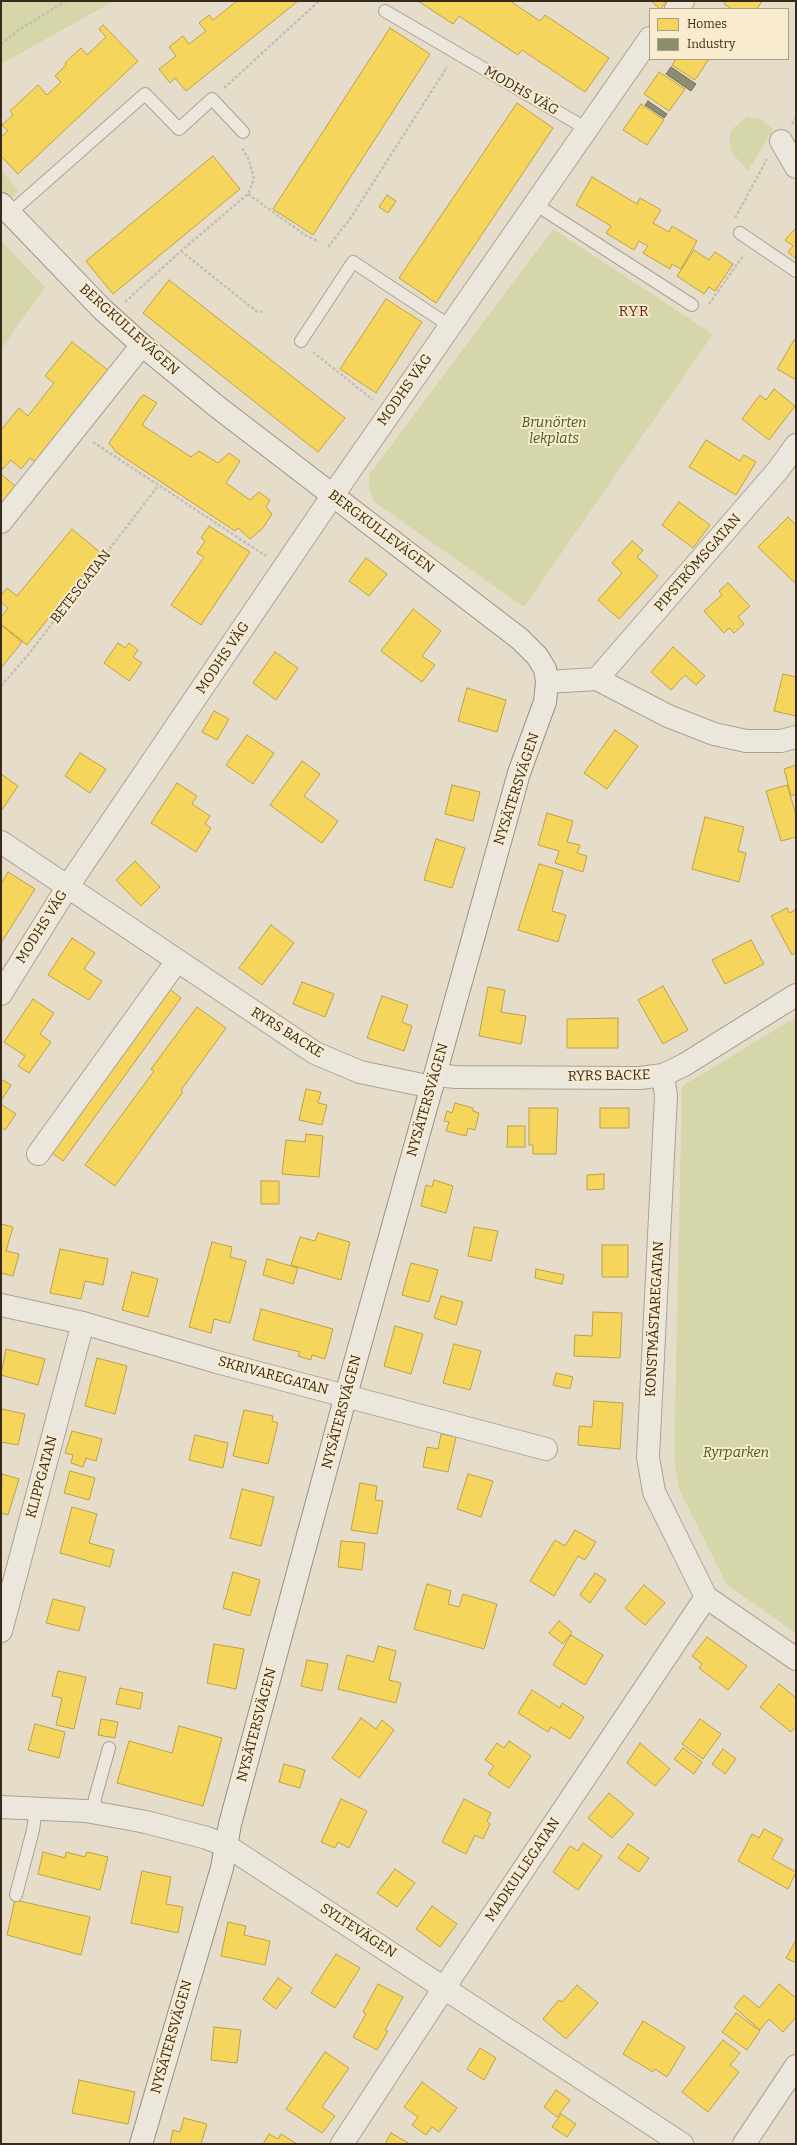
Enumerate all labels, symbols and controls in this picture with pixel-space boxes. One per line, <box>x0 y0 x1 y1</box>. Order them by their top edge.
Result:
legend <box>649 8 789 60</box>
text: Homes <box>687 17 727 31</box>
text: Industry <box>687 37 735 51</box>
street label: MODHS VÄG <box>481 63 561 119</box>
street label: BERGKULLEVÄGEN <box>76 281 182 379</box>
district label: RYR <box>618 303 650 321</box>
street label: MODHS VÄG <box>374 351 436 429</box>
park label: Brunörten lekplats <box>522 415 586 448</box>
street label: BERGKULLEVÄGEN <box>325 487 437 577</box>
street label: PIPSTRÖMSGATAN <box>651 511 745 615</box>
street label: BETESGATAN <box>47 547 115 627</box>
street label: MODHS VÄG <box>193 619 253 697</box>
street label: NYSÄTERSVÄGEN <box>491 731 543 847</box>
street label: MODHS VÄG <box>13 887 71 967</box>
street label: RYRS BACKE <box>248 1004 326 1062</box>
street label: NYSÄTERSVÄGEN <box>404 1041 452 1159</box>
street label: RYRS BACKE <box>568 1067 650 1085</box>
street label: KONSTMÄSTAREGATAN <box>643 1240 667 1398</box>
street label: SKRIVAREGATAN <box>216 1353 330 1399</box>
street label: NYSÄTERSVÄGEN <box>319 1353 365 1471</box>
street label: KLIPPGATAN <box>23 1434 61 1520</box>
park label: Ryrparken <box>703 1445 769 1461</box>
street label: NYSÄTERSVÄGEN <box>234 1666 280 1784</box>
street label: MADKULLEGATAN <box>482 1815 564 1925</box>
street label: SYLTEVÄGEN <box>317 1900 399 1962</box>
street label: NYSÄTERSVÄGEN <box>148 1978 196 2096</box>

